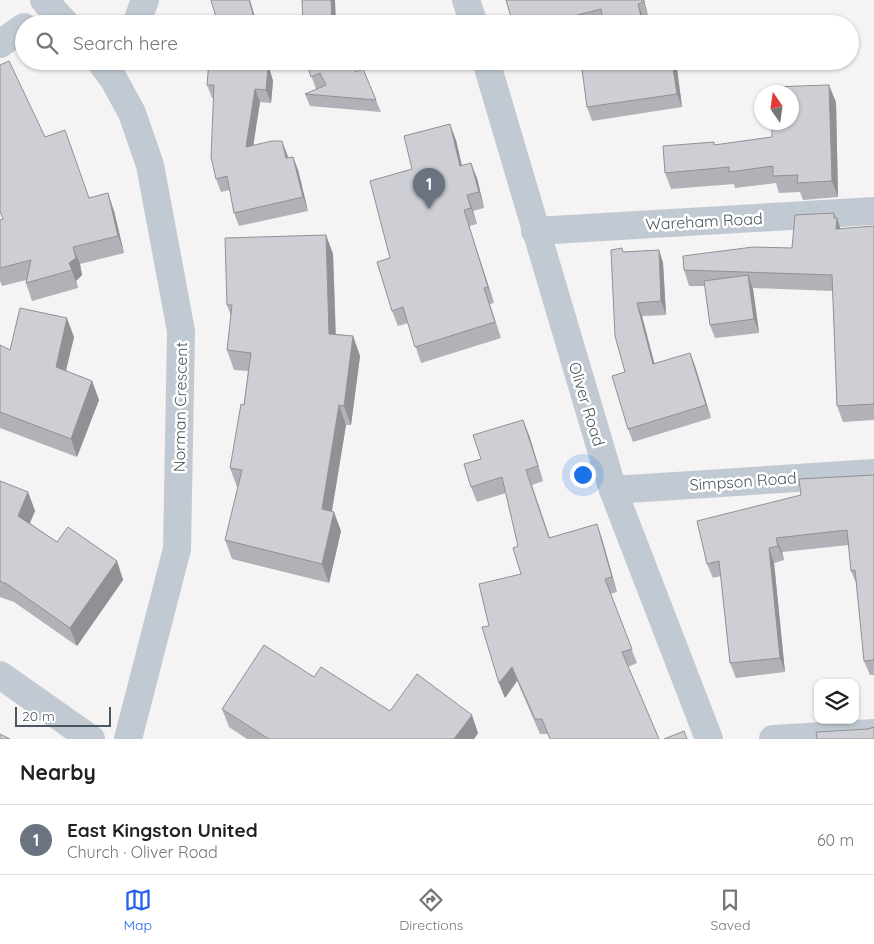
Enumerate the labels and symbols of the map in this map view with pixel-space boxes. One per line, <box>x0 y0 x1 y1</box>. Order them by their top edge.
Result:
north arrow <box>754 85 799 130</box>
pin: 1 <box>413 168 445 209</box>
street label: Wareham Road <box>645 208 763 234</box>
street label: Norman Crescent <box>169 342 191 472</box>
street label: Oliver Road <box>565 359 609 449</box>
your location <box>570 462 596 488</box>
street label: Simpson Road <box>689 467 797 495</box>
scale bar <box>15 704 111 727</box>

